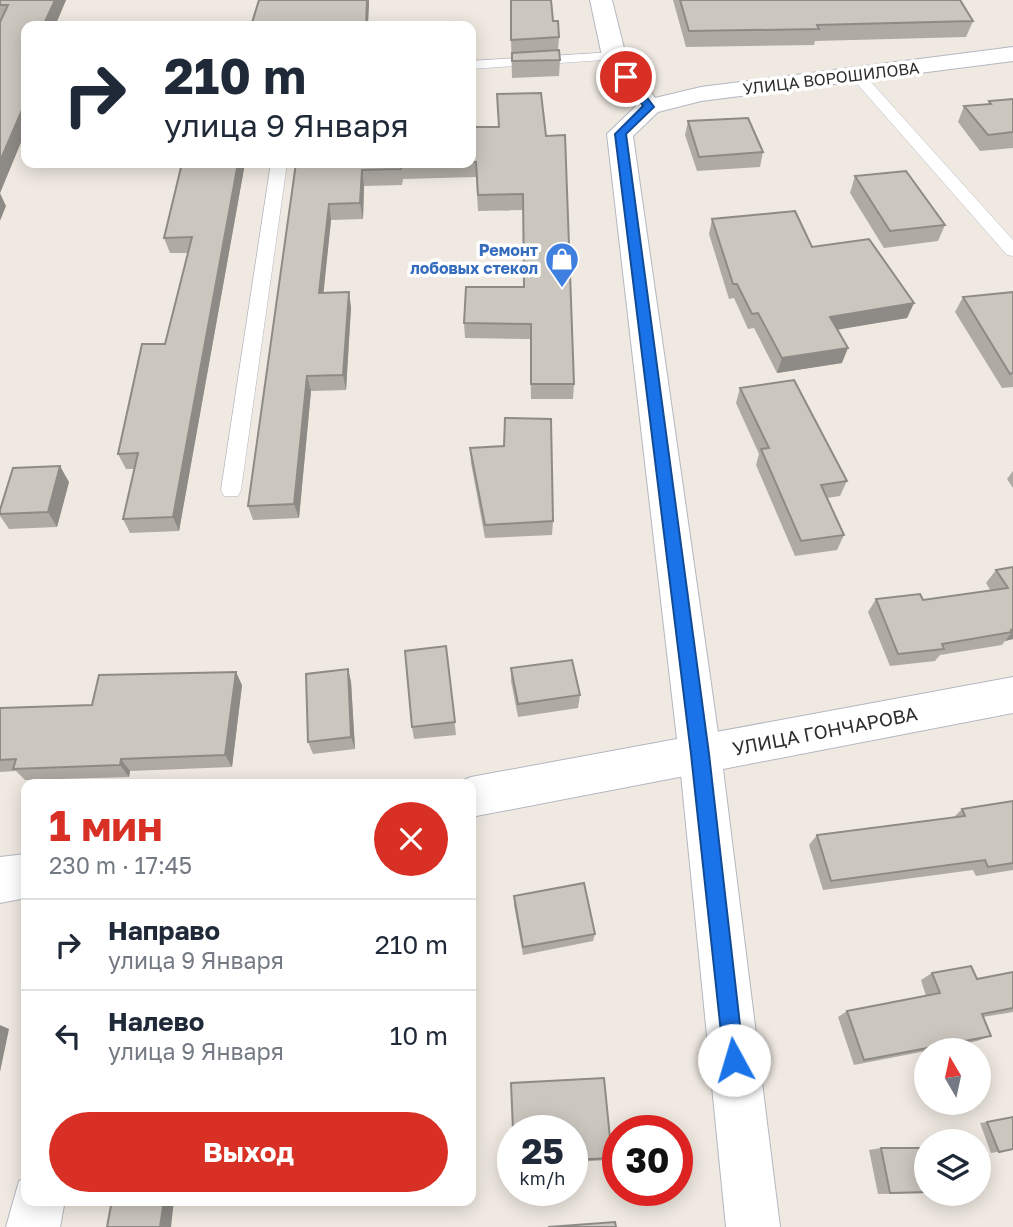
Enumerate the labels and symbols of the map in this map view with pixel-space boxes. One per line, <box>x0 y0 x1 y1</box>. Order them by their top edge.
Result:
pin <box>596 47 656 107</box>
street label: УЛИЦА ВОРОШИЛОВА <box>742 57 921 99</box>
place label: Ремонт лобовых стекол <box>410 240 538 278</box>
shop icon: Ремонт лобовых стекол <box>543 240 581 289</box>
street label: УЛИЦА ГОНЧАРОВА <box>730 701 920 760</box>
position arrow <box>697 1023 771 1097</box>
north arrow <box>914 1038 990 1115</box>
speed limit sign: 30 <box>602 1115 693 1206</box>

